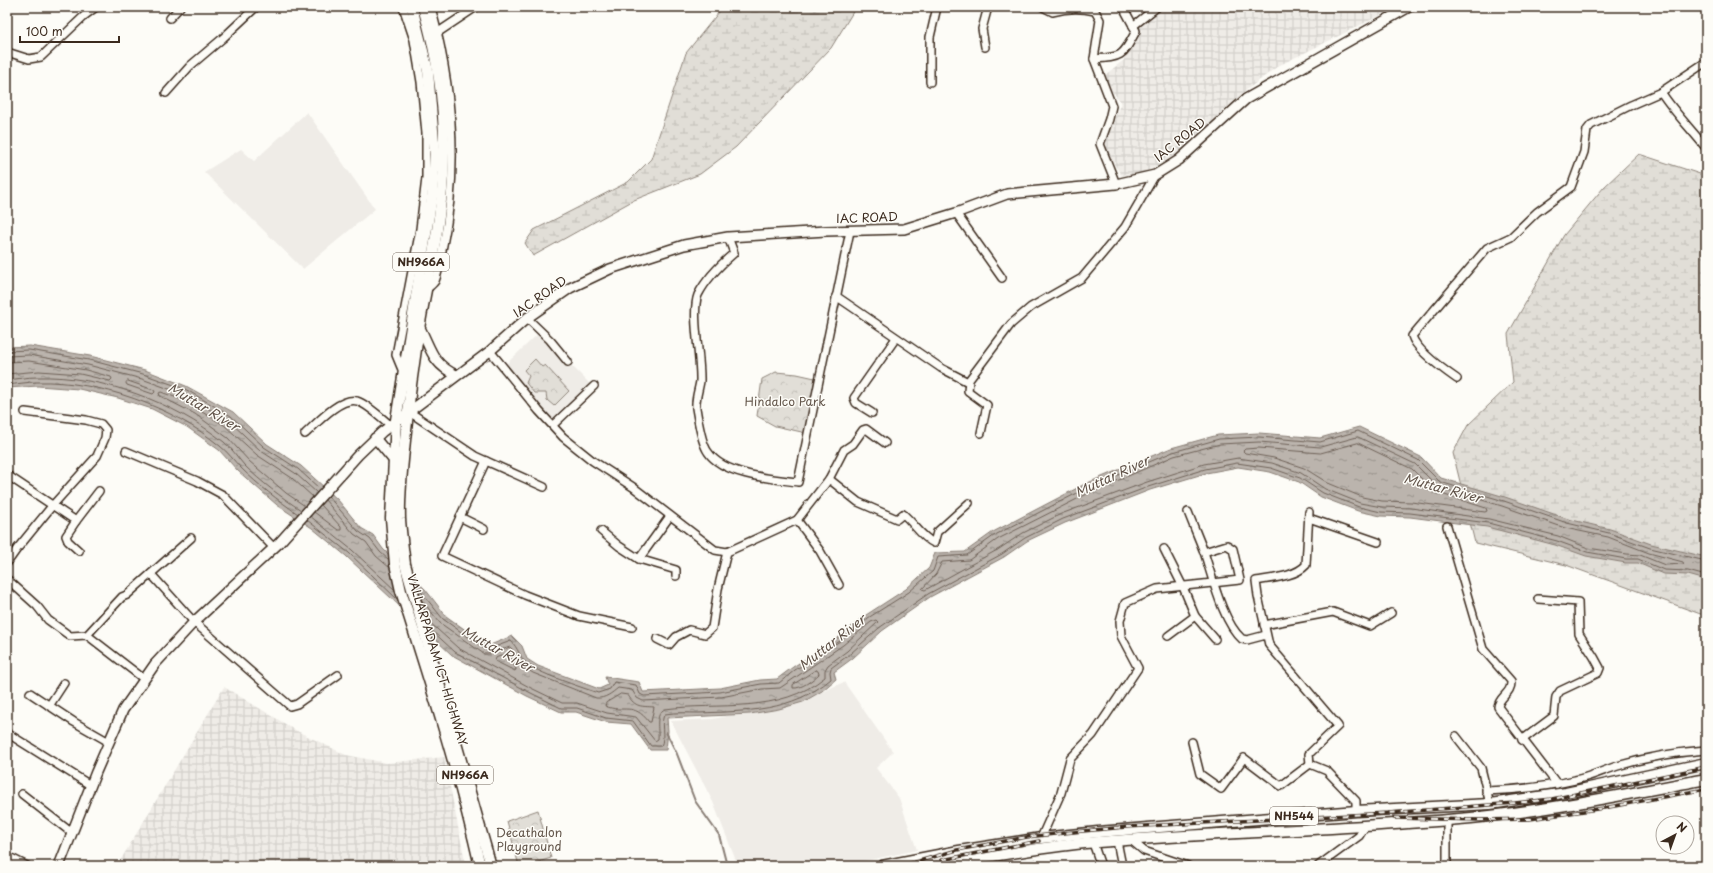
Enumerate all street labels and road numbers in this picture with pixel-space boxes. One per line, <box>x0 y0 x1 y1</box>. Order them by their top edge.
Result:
street label: IAC ROAD <box>1150 113 1209 166</box>
street label: IAC ROAD <box>836 207 898 227</box>
road number: NH966A <box>393 253 449 271</box>
street label: IAC ROAD <box>509 271 570 321</box>
street label: VALLARPADAM ICT HIGHWAY <box>403 572 473 748</box>
road number: NH966A <box>437 766 493 784</box>
road number: NH544 <box>1270 807 1318 825</box>

